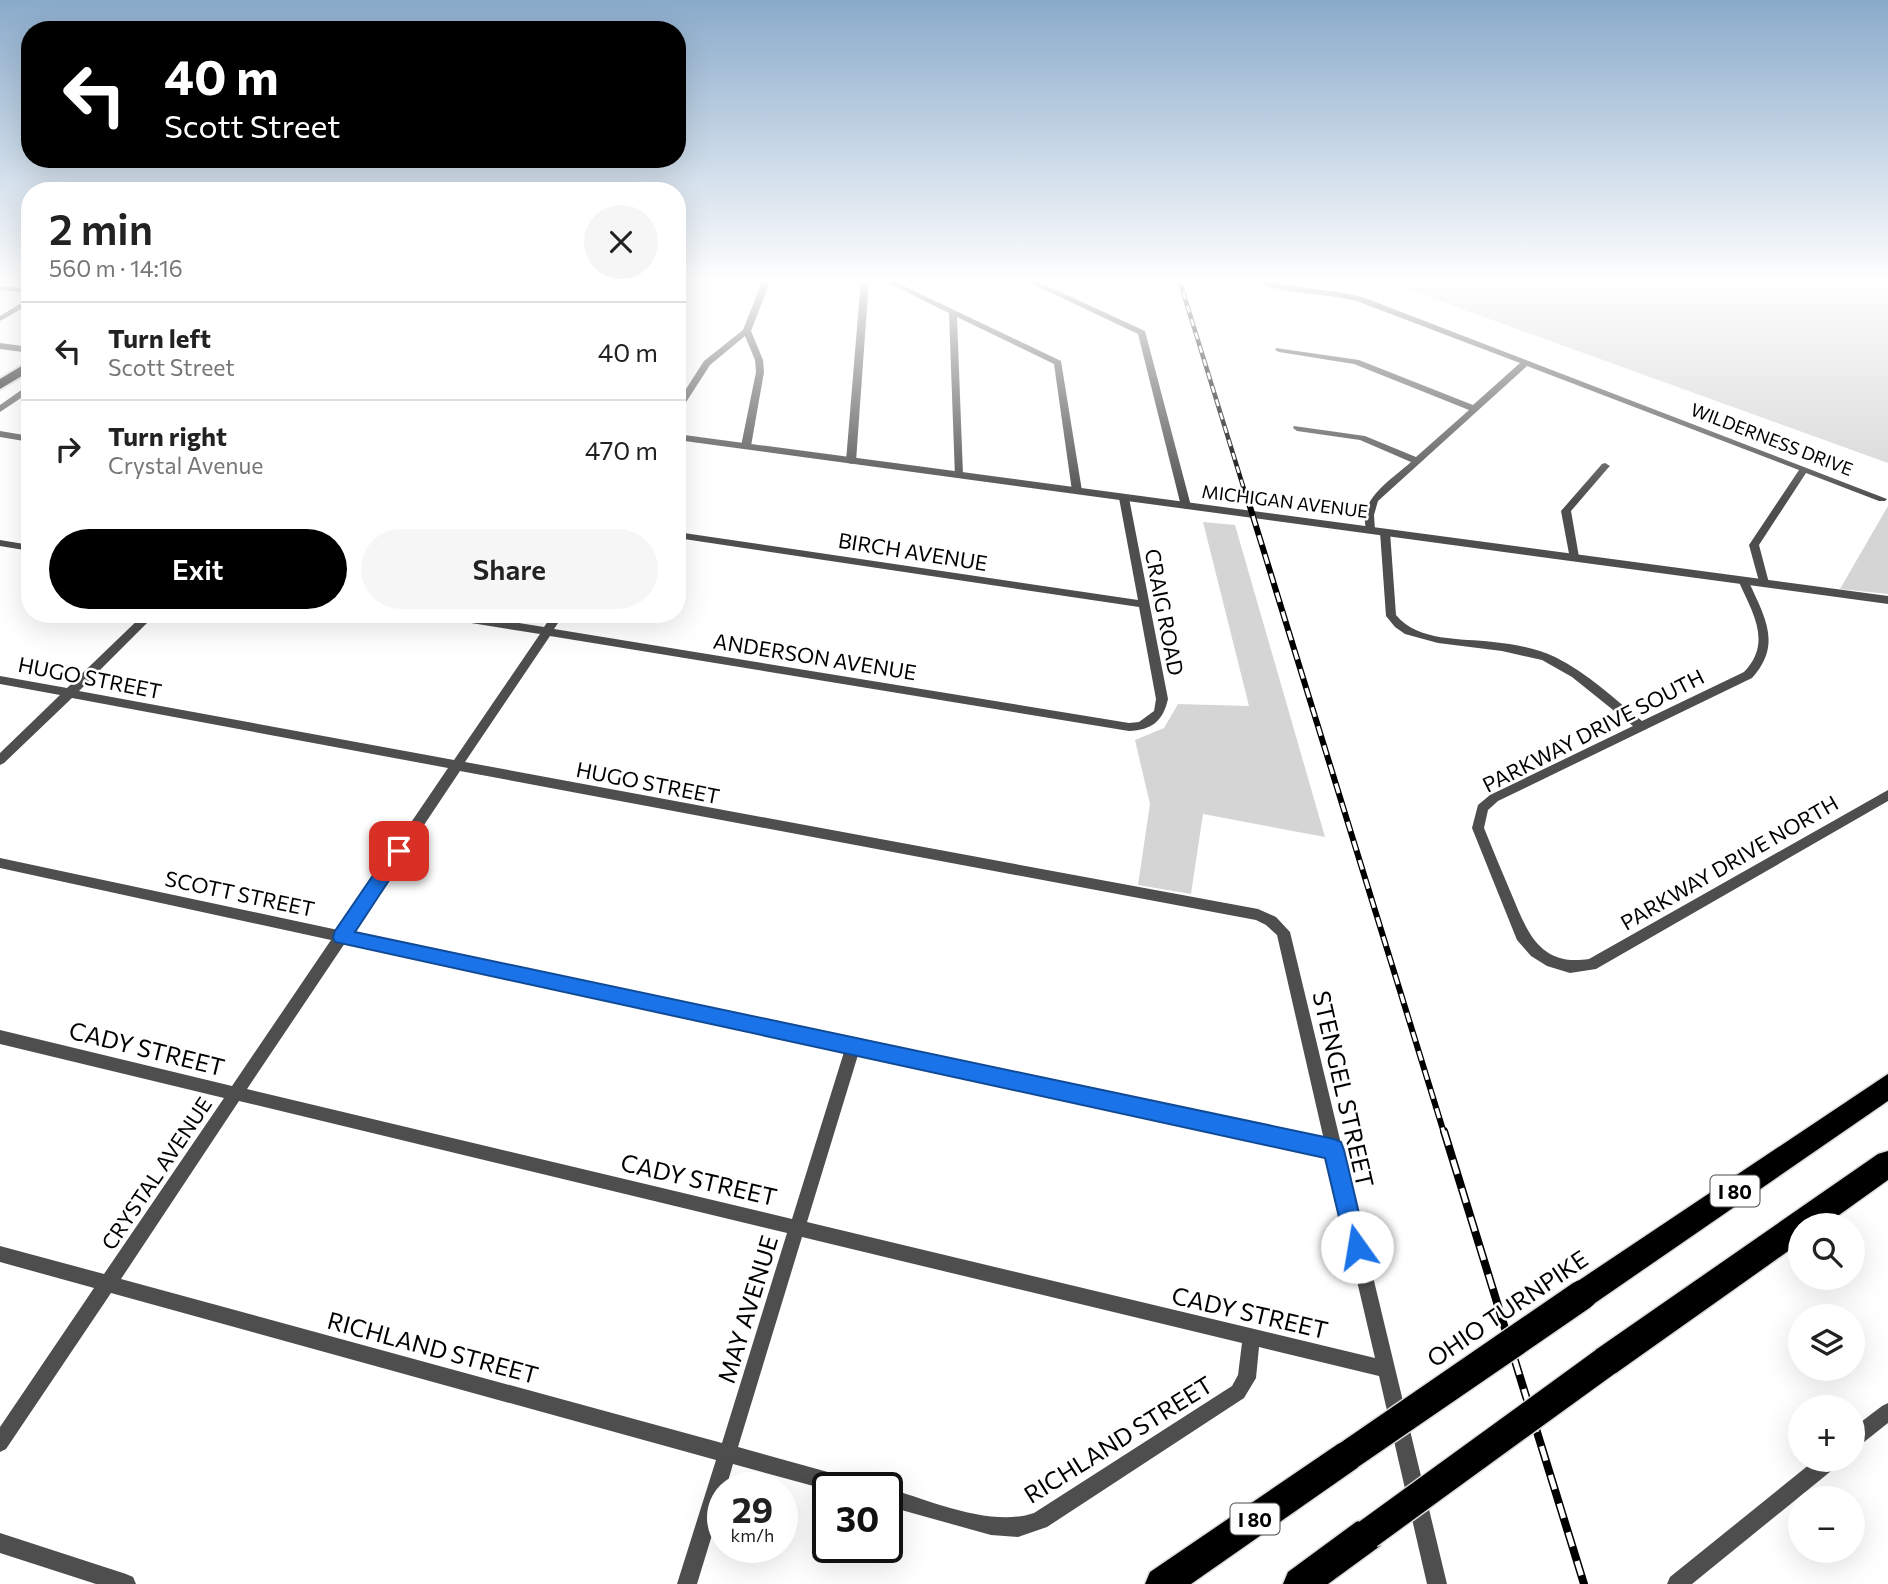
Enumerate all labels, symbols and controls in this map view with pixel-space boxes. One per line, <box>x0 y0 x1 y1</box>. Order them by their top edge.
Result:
text: 40 m <box>164 45 279 105</box>
icon: left <box>49 49 140 140</box>
text: Scott Street <box>164 105 340 145</box>
text: 2 min <box>49 202 153 254</box>
button: close <box>584 205 658 279</box>
text: 560 m · 14:16 <box>49 254 183 282</box>
text: Turn left <box>108 322 211 353</box>
icon: left <box>49 332 87 370</box>
text: 40 m <box>598 336 658 367</box>
text: Scott Street <box>108 353 235 381</box>
street label: WILDERNESS DRIVE <box>1688 398 1856 480</box>
text: Turn right <box>108 420 227 451</box>
icon: right <box>49 430 87 468</box>
text: 470 m <box>585 434 658 465</box>
text: Crystal Avenue <box>108 451 264 479</box>
street label: MICHIGAN AVENUE <box>1201 480 1369 522</box>
street label: BIRCH AVENUE <box>837 527 989 575</box>
button: Exit <box>49 529 347 609</box>
button: Share <box>361 529 658 609</box>
street label: CRAIG ROAD <box>1140 547 1190 677</box>
street label: ANDERSON AVENUE <box>712 628 918 684</box>
street label: HUGO STREET <box>16 651 164 703</box>
street label: PARKWAY DRIVE SOUTH <box>1478 663 1708 797</box>
street label: HUGO STREET <box>574 756 722 808</box>
street label: PARKWAY DRIVE NORTH <box>1616 789 1842 935</box>
pin <box>369 821 429 881</box>
icon: arrive <box>380 832 418 870</box>
street label: SCOTT STREET <box>163 865 317 921</box>
street label: STENGEL STREET <box>1307 988 1381 1190</box>
street label: CADY STREET <box>66 1015 228 1081</box>
street label: CRYSTAL AVENUE <box>96 1092 216 1254</box>
street label: CADY STREET <box>618 1147 780 1211</box>
road number: I 80 <box>1710 1176 1760 1206</box>
position arrow <box>1320 1210 1394 1284</box>
map controls <box>1788 1213 1865 1563</box>
button: search <box>1788 1213 1865 1290</box>
street label: MAY AVENUE <box>711 1232 783 1386</box>
street label: OHIO TURNPIKE <box>1421 1243 1593 1373</box>
street label: CADY STREET <box>1169 1280 1331 1344</box>
button: layers <box>1788 1304 1865 1381</box>
street label: RICHLAND STREET <box>324 1305 542 1389</box>
street label: RICHLAND STREET <box>1018 1369 1218 1509</box>
button: + <box>1788 1395 1865 1472</box>
speed limit sign: 30 <box>812 1472 903 1563</box>
button: − <box>1788 1486 1865 1563</box>
text: 29 <box>732 1487 773 1530</box>
road number: I 80 <box>1230 1504 1280 1534</box>
text: km/h <box>731 1524 774 1546</box>

